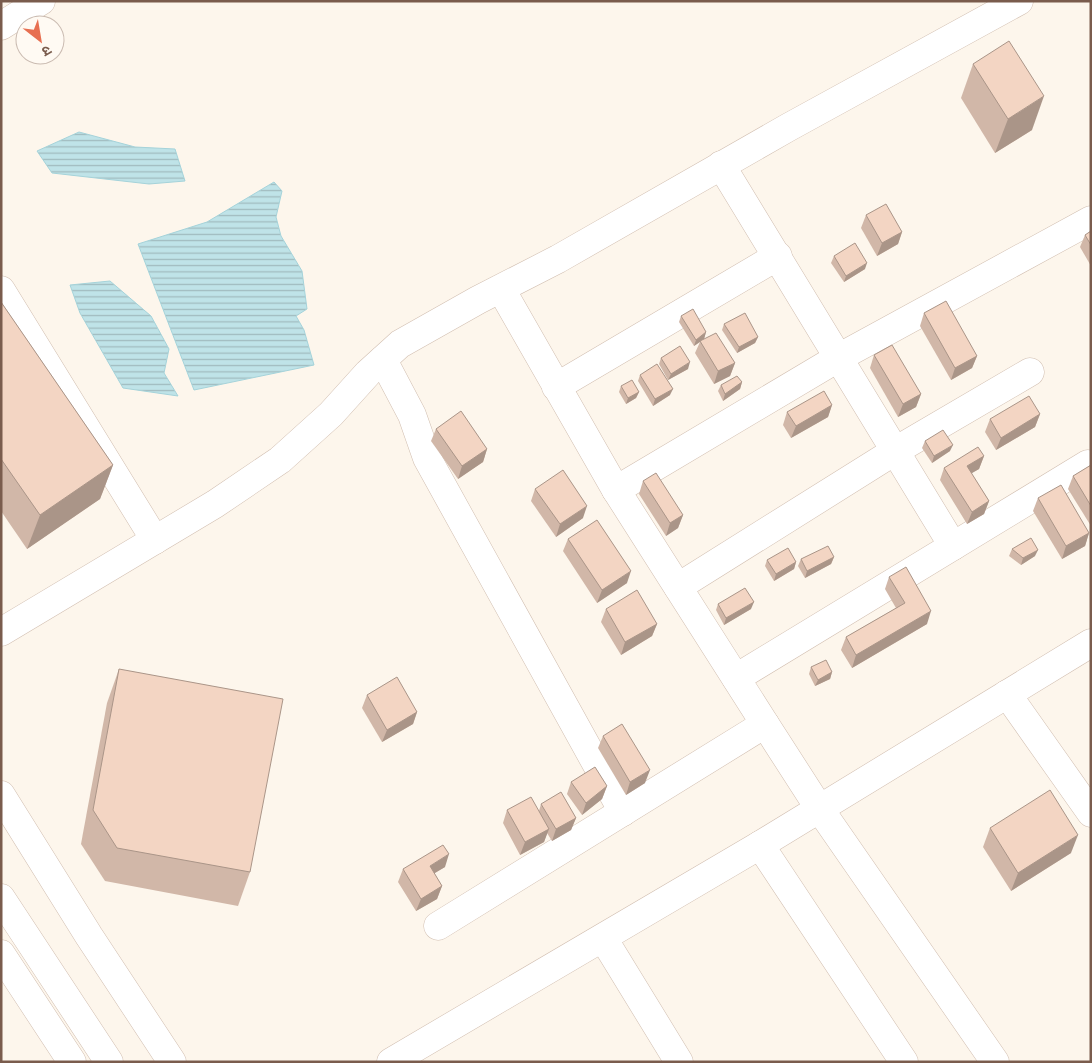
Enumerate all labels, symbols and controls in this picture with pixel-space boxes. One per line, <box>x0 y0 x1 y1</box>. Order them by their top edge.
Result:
north arrow <box>15 15 65 65</box>
text: उ <box>38 41 54 61</box>

